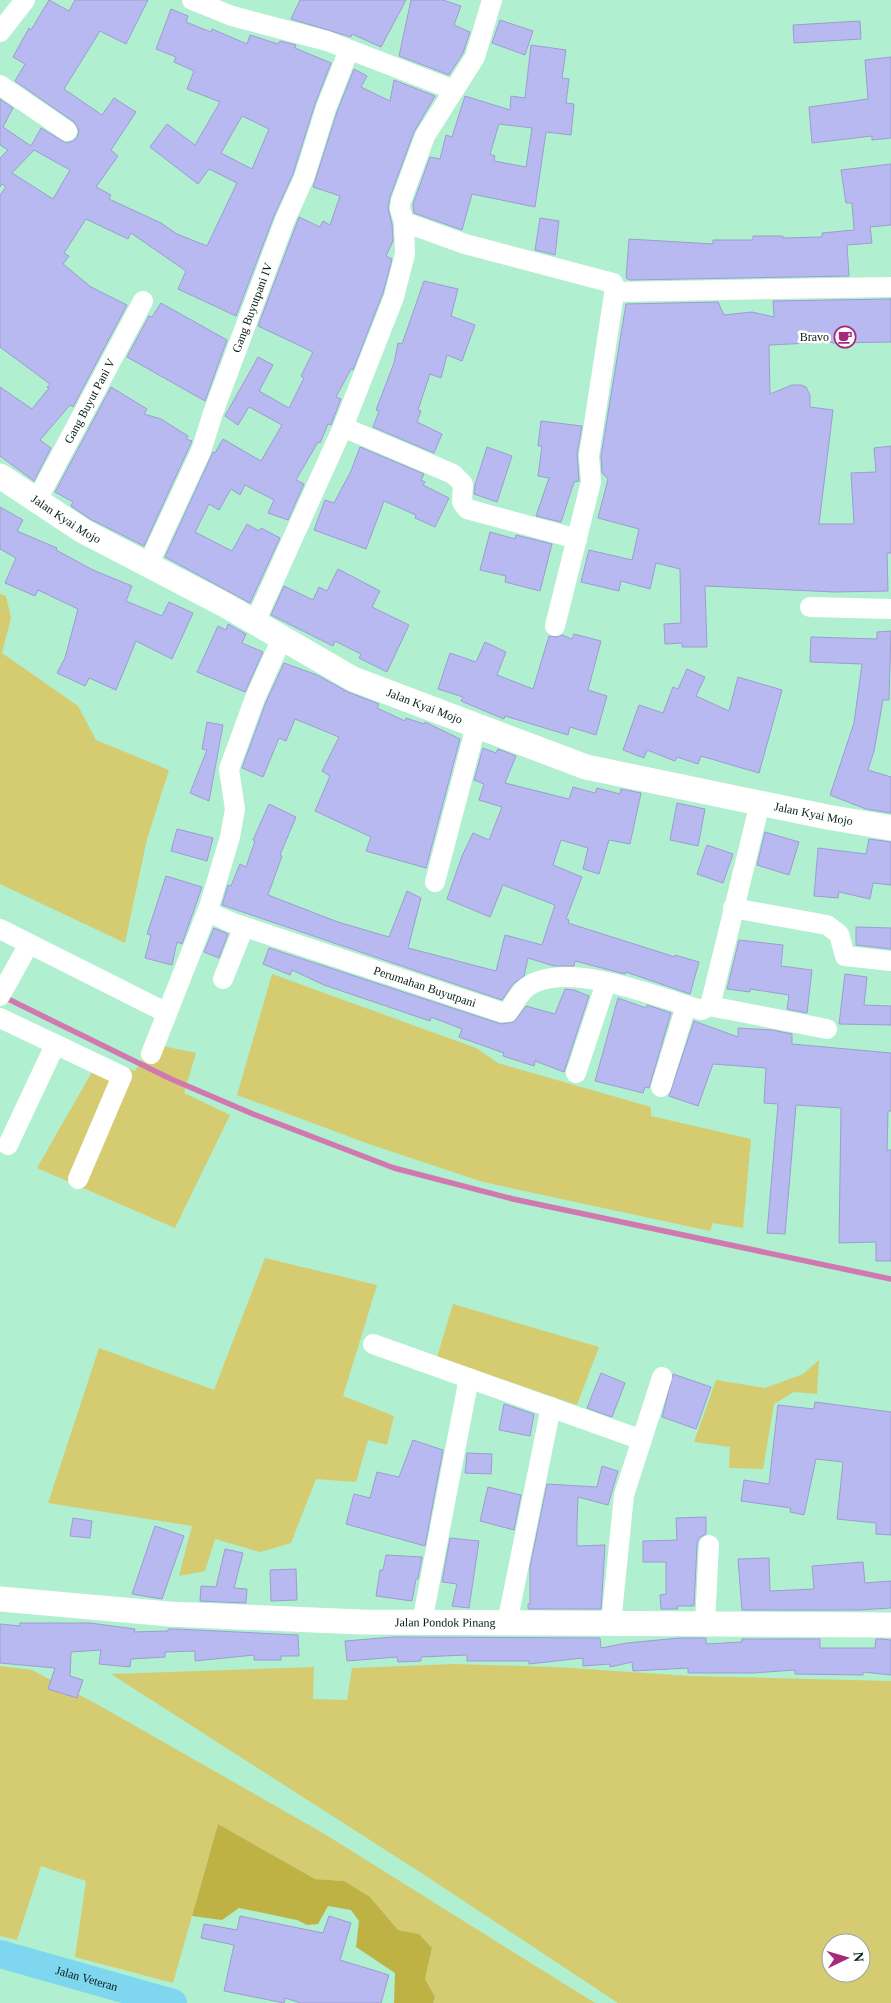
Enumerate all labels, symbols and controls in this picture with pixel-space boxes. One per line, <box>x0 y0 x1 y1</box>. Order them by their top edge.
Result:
street label: Gang Buyutpani IV <box>229 261 276 354</box>
cafe icon: Bravo <box>833 325 857 349</box>
place label: Bravo <box>800 330 829 344</box>
street label: Gang Buyut Pani V <box>61 356 118 446</box>
street label: Jalan Kyai Mojo <box>29 492 103 546</box>
street label: Jalan Kyai Mojo <box>385 685 464 727</box>
street label: Jalan Kyai Mojo <box>773 799 854 828</box>
street label: Perumahan Buyutpani <box>372 963 478 1010</box>
street label: Jalan Pondok Pinang <box>395 1615 496 1630</box>
north arrow <box>821 1933 871 1983</box>
text: N <box>851 1951 866 1963</box>
street label: Jalan Veteran <box>54 1963 119 1994</box>

